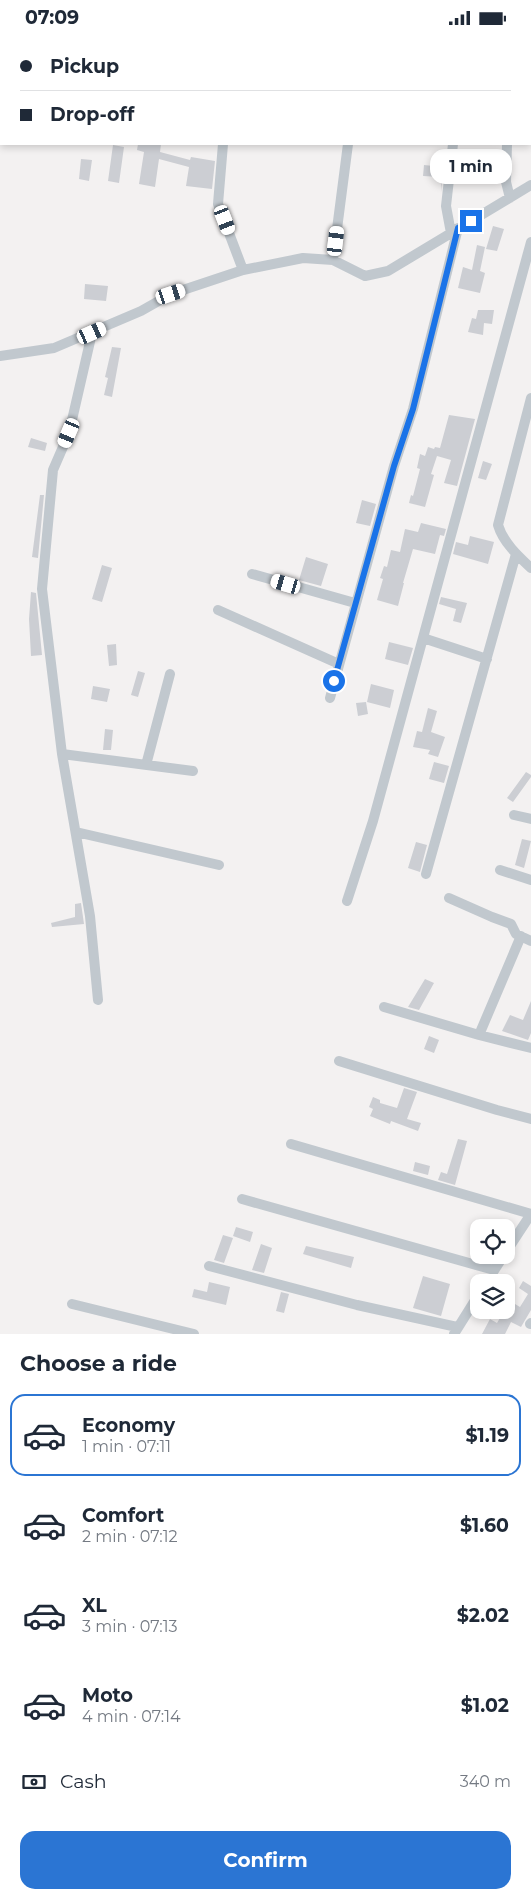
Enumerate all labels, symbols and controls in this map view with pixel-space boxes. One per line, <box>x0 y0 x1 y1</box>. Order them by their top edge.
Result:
text: 07:09 <box>25 6 79 29</box>
text: Pickup <box>50 55 119 78</box>
text: Drop-off <box>50 103 134 126</box>
callout: 1 min <box>430 149 512 183</box>
text: 1 min <box>449 157 493 176</box>
car <box>212 203 237 237</box>
route end <box>460 210 482 232</box>
car <box>326 225 345 257</box>
car <box>154 282 187 306</box>
car <box>75 320 108 346</box>
car <box>56 416 81 450</box>
car <box>269 573 302 595</box>
route start <box>323 670 345 692</box>
map controls <box>470 1219 515 1319</box>
button: locate <box>470 1219 515 1264</box>
button: layers <box>470 1274 515 1319</box>
text: Choose a ride <box>20 1350 177 1377</box>
icon: car <box>22 1413 67 1458</box>
text: Economy <box>82 1414 175 1437</box>
text: $1.19 <box>465 1424 509 1447</box>
text: 1 min · 07:11 <box>82 1437 171 1456</box>
icon: car <box>22 1503 67 1548</box>
text: Comfort <box>82 1504 164 1527</box>
text: $1.60 <box>460 1514 509 1537</box>
text: 2 min · 07:12 <box>82 1527 178 1546</box>
icon: car <box>22 1593 67 1638</box>
text: XL <box>82 1594 107 1617</box>
text: $2.02 <box>457 1604 509 1627</box>
text: 3 min · 07:13 <box>82 1617 178 1636</box>
icon: car <box>22 1683 67 1728</box>
text: Moto <box>82 1684 133 1707</box>
text: $1.02 <box>461 1694 509 1717</box>
text: 4 min · 07:14 <box>82 1707 181 1726</box>
icon: cash <box>20 1768 48 1796</box>
text: Cash <box>60 1770 107 1793</box>
text: 340 m <box>460 1772 511 1791</box>
button: Confirm <box>20 1831 511 1889</box>

